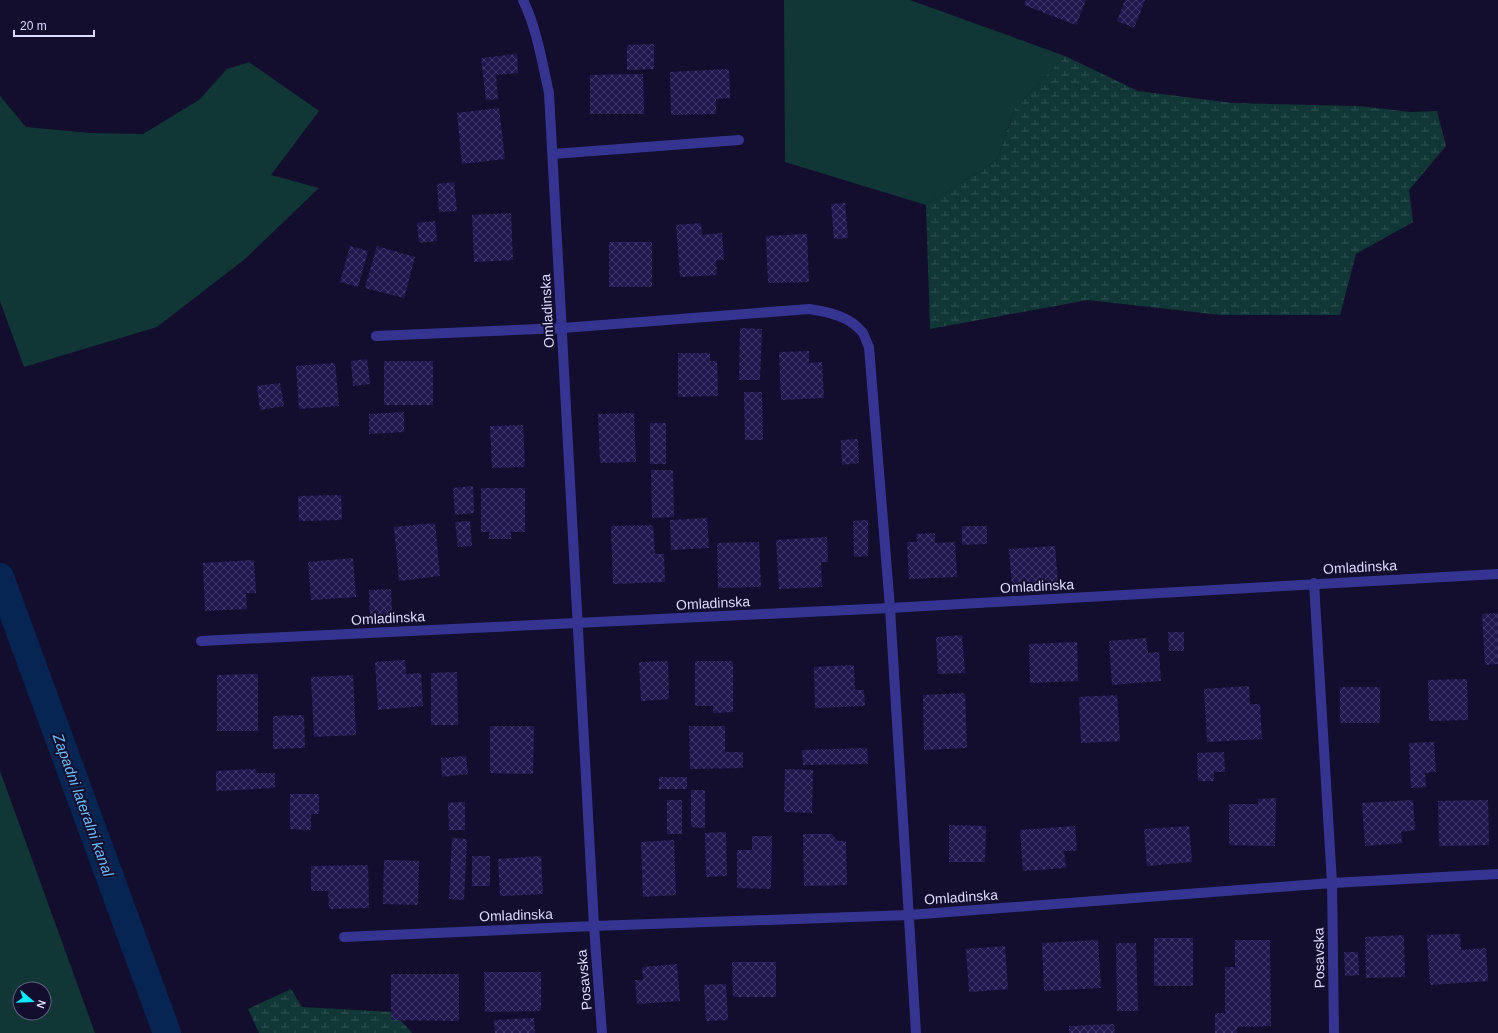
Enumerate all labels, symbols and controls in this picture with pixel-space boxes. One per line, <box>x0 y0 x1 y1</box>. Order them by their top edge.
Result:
scale bar <box>14 12 94 38</box>
text: 20 m <box>20 19 47 33</box>
street label: Omladinska <box>537 273 557 348</box>
street label: Omladinska <box>1323 557 1398 577</box>
street label: Omladinska <box>1000 576 1075 596</box>
street label: Omladinska <box>676 593 751 613</box>
street label: Omladinska <box>351 608 426 628</box>
water label: Zapadni lateralni kanal <box>49 730 117 879</box>
street label: Omladinska <box>924 886 999 908</box>
street label: Omladinska <box>479 906 553 924</box>
street label: Posavska <box>1310 927 1328 988</box>
street label: Posavska <box>573 949 595 1011</box>
north arrow <box>12 981 52 1021</box>
text: N <box>34 999 48 1010</box>

